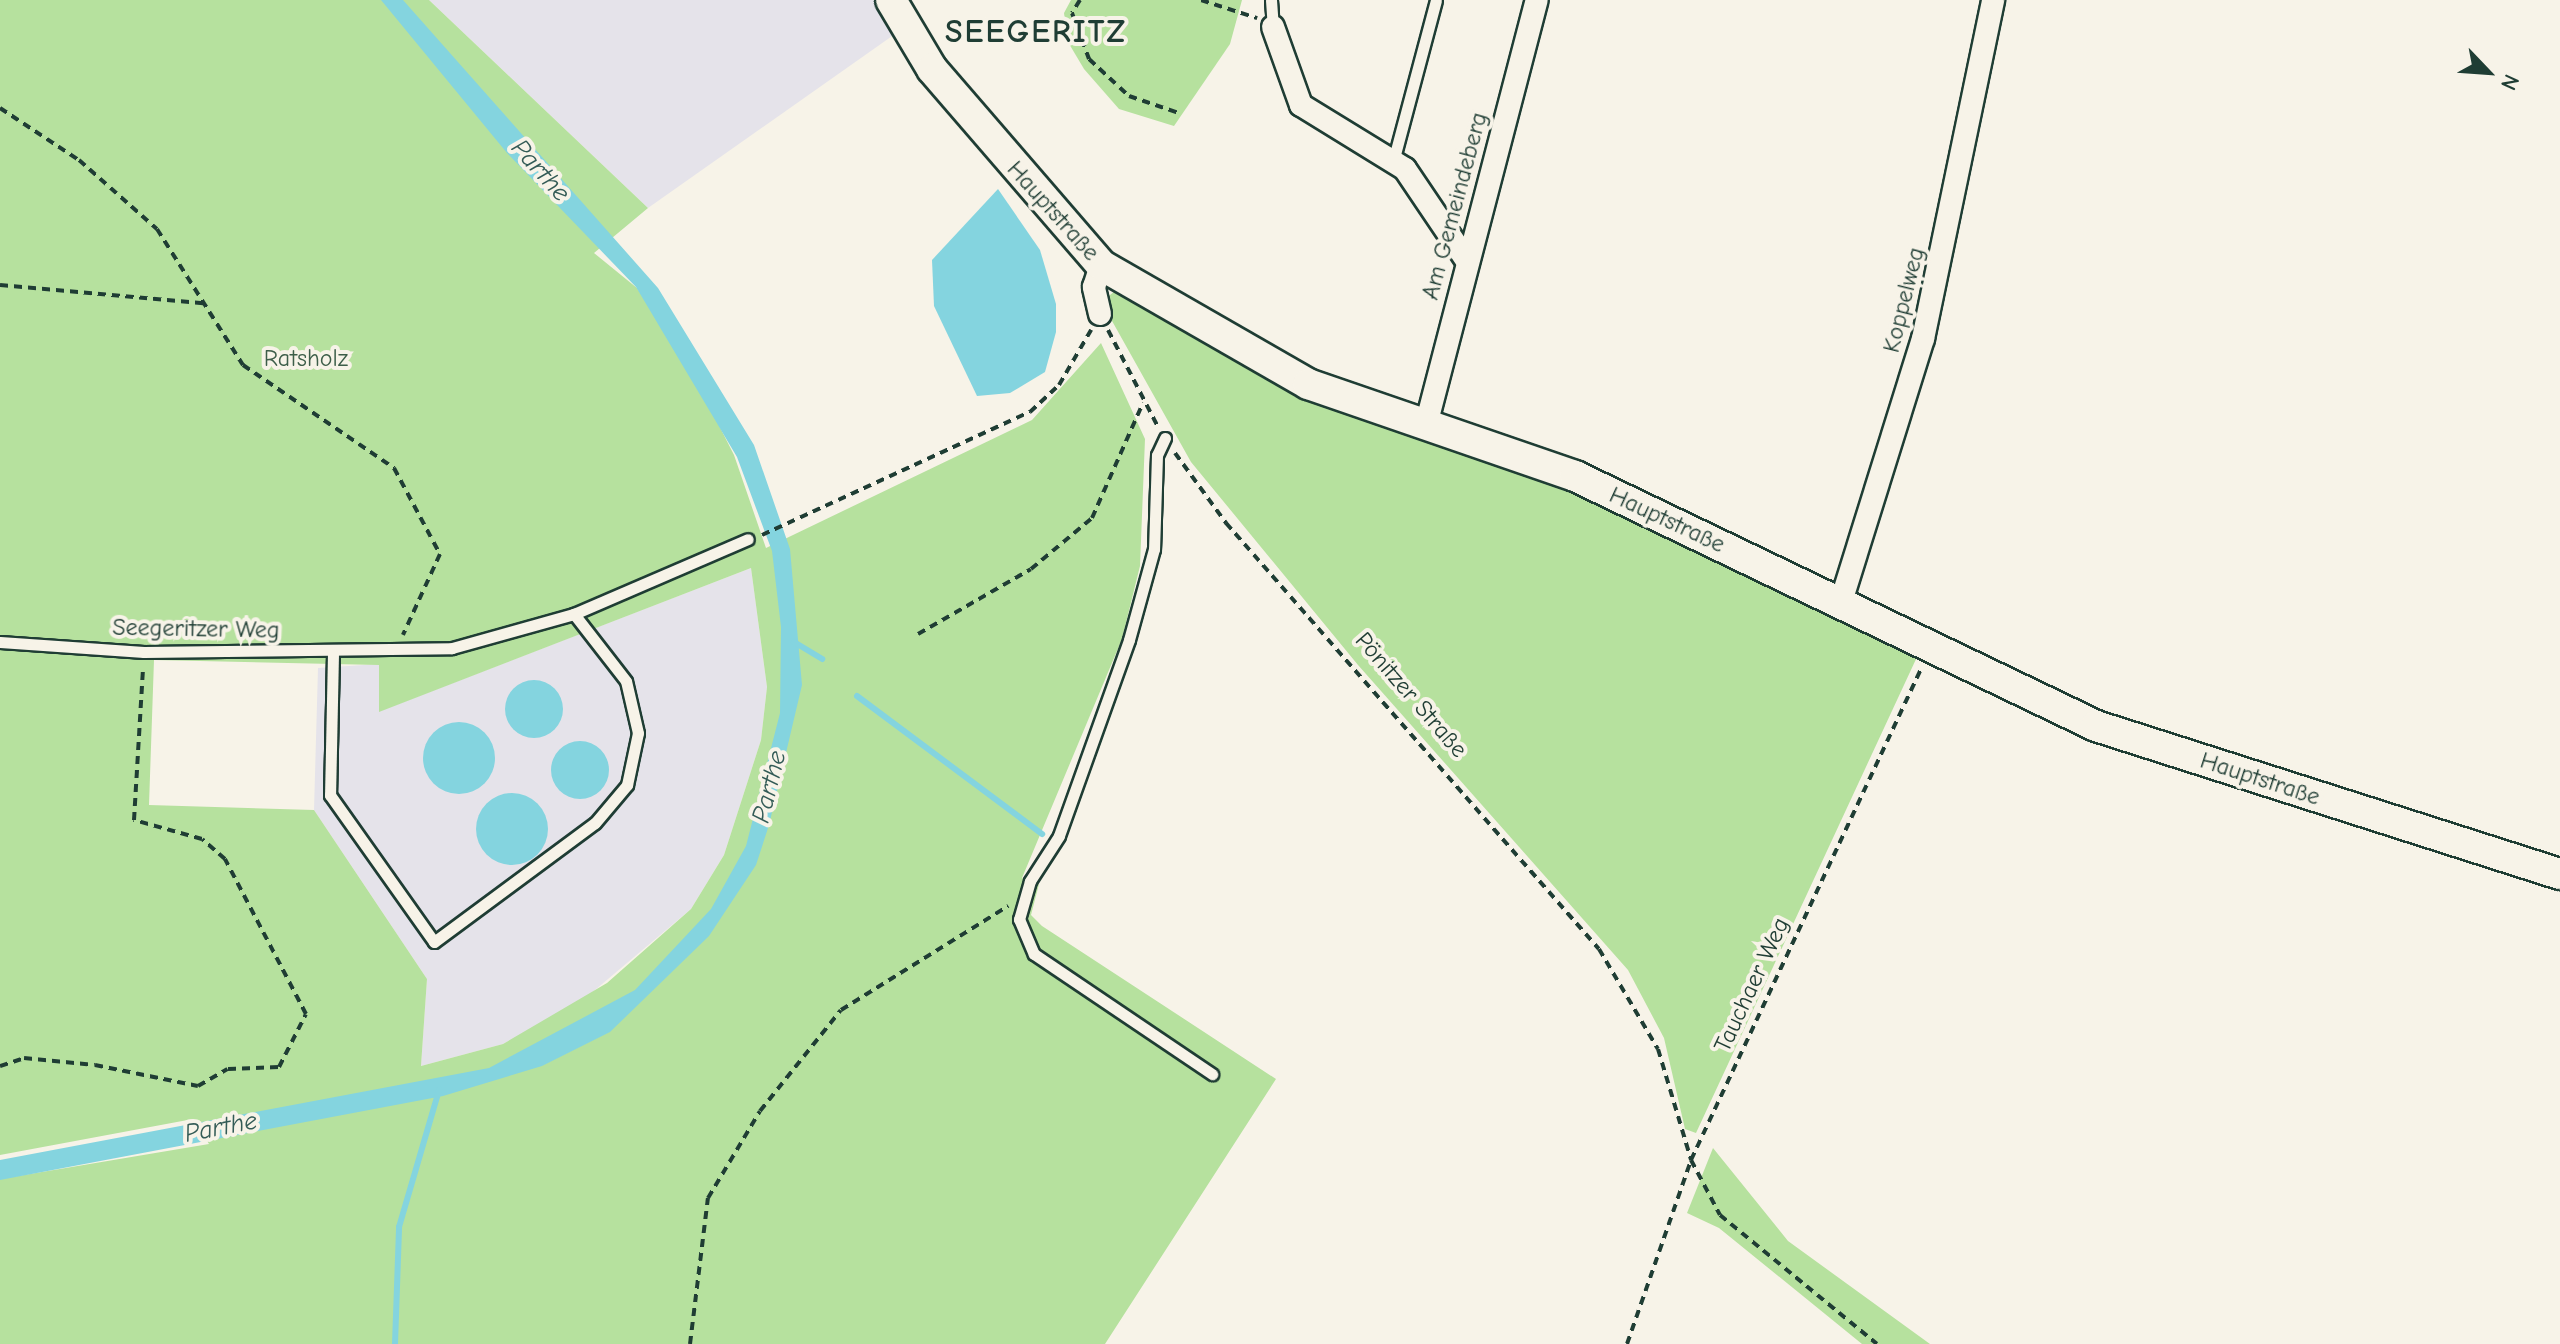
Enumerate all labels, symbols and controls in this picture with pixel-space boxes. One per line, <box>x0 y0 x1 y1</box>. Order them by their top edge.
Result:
district label: SEEGERITZ <box>945 13 1127 51</box>
north arrow <box>2448 32 2528 112</box>
text: N <box>2495 70 2525 94</box>
street label: Am Gemeindeberg <box>1416 109 1494 303</box>
water label: Parthe <box>504 133 576 209</box>
street label: Hauptstraße <box>1001 155 1105 267</box>
street label: Koppelweg <box>1877 244 1931 356</box>
park label: Ratsholz <box>264 345 348 373</box>
street label: Hauptstraße <box>1605 481 1729 559</box>
street label: Seegeritzer Weg <box>112 613 280 645</box>
street label: Pönitzer Straße <box>1349 627 1473 763</box>
street label: Hauptstraße <box>2196 746 2324 812</box>
water label: Parthe <box>746 748 794 826</box>
street label: Tauchaer Weg <box>1708 913 1796 1057</box>
water label: Parthe <box>182 1106 260 1150</box>

